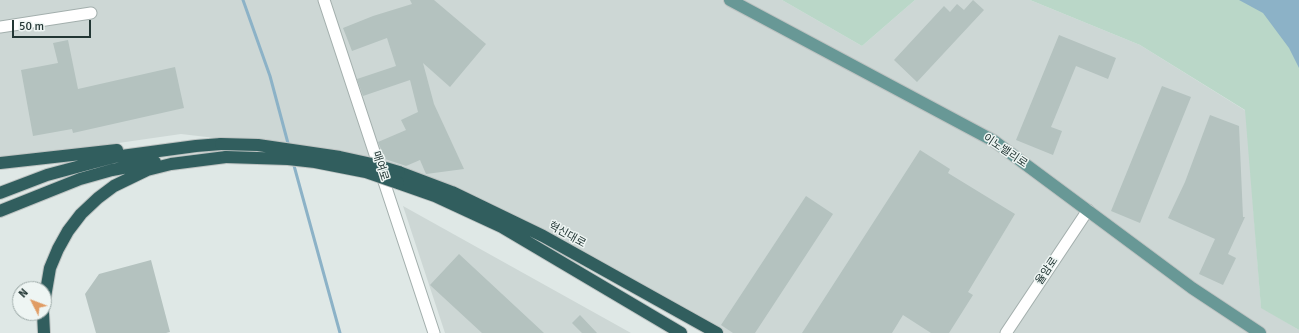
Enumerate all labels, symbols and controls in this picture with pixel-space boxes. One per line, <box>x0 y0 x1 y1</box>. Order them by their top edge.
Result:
scale bar <box>14 12 93 38</box>
text: 50 m <box>19 19 44 34</box>
street label: 이노밸리로 <box>980 131 1030 171</box>
street label: 매여로 <box>369 150 391 182</box>
street label: 혁신대로 <box>546 219 588 251</box>
street label: 율암로 <box>1033 255 1061 287</box>
north arrow <box>12 281 52 321</box>
text: N <box>16 286 31 300</box>

